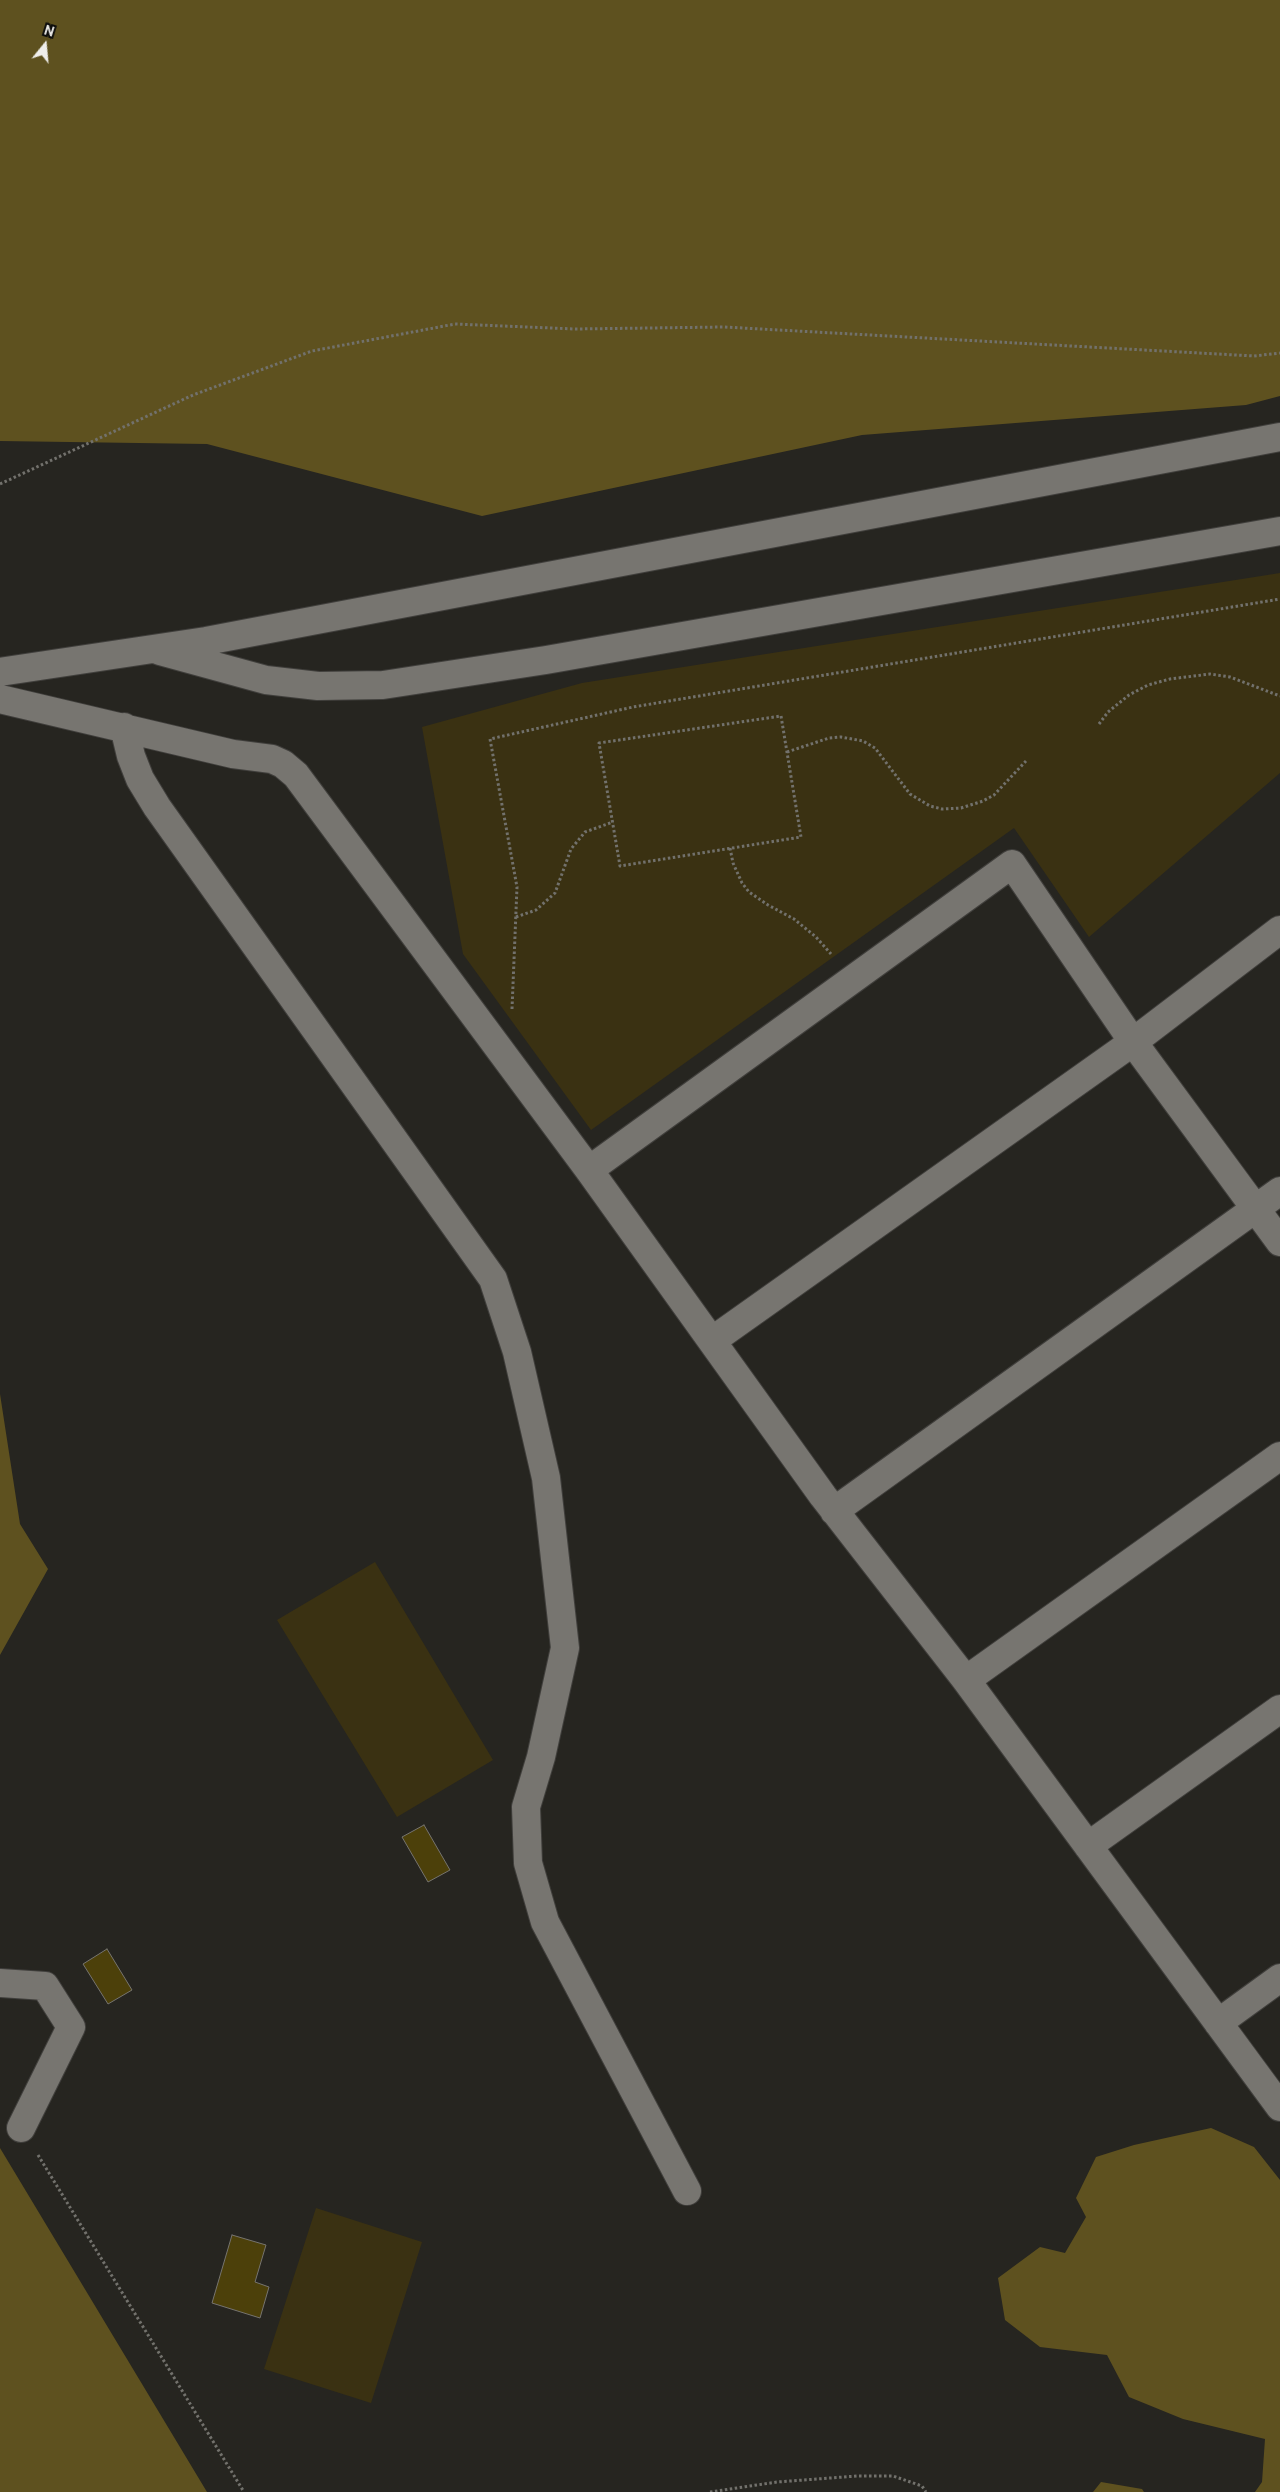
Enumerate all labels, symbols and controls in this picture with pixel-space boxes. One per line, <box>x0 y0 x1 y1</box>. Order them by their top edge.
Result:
north arrow <box>20 20 70 70</box>
text: N <box>42 21 57 41</box>

